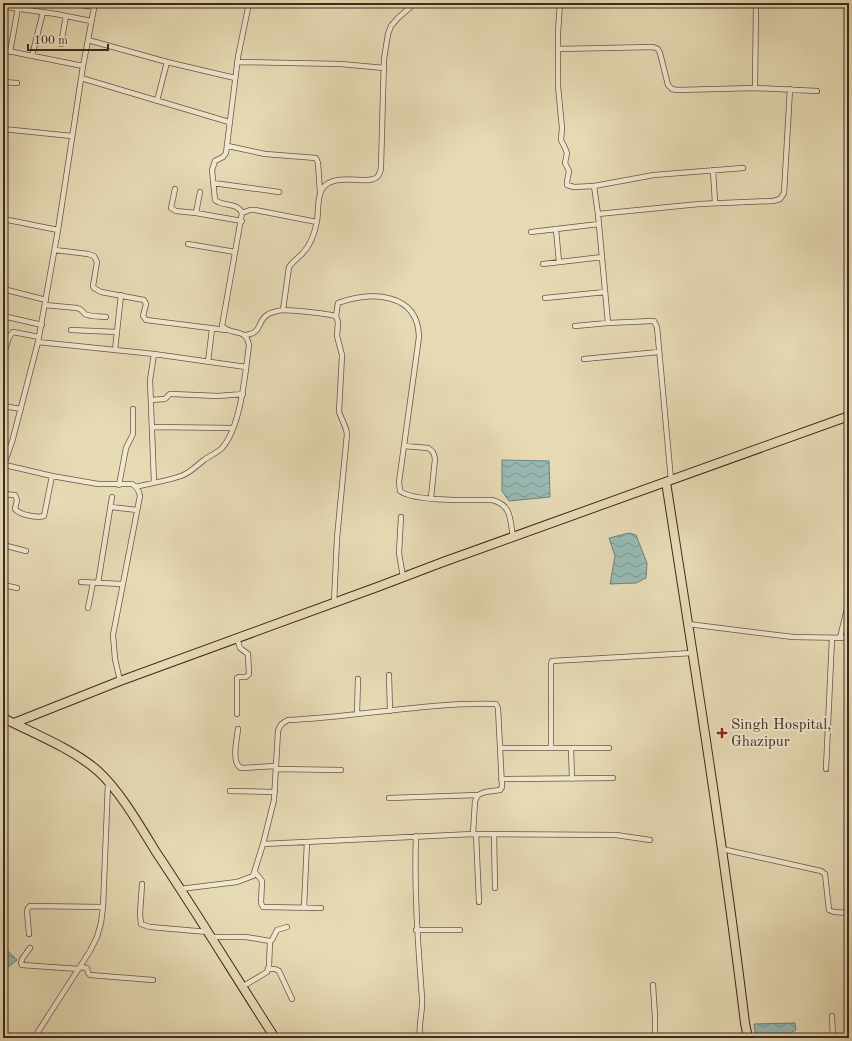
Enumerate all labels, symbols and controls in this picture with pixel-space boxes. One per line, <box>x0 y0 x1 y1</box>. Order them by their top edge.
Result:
scale bar <box>28 26 108 52</box>
text: 100 m <box>34 35 68 47</box>
place label: Singh Hospital, Ghazipur <box>731 718 831 750</box>
marker: Singh Hospital, Ghazipur <box>716 727 728 739</box>

